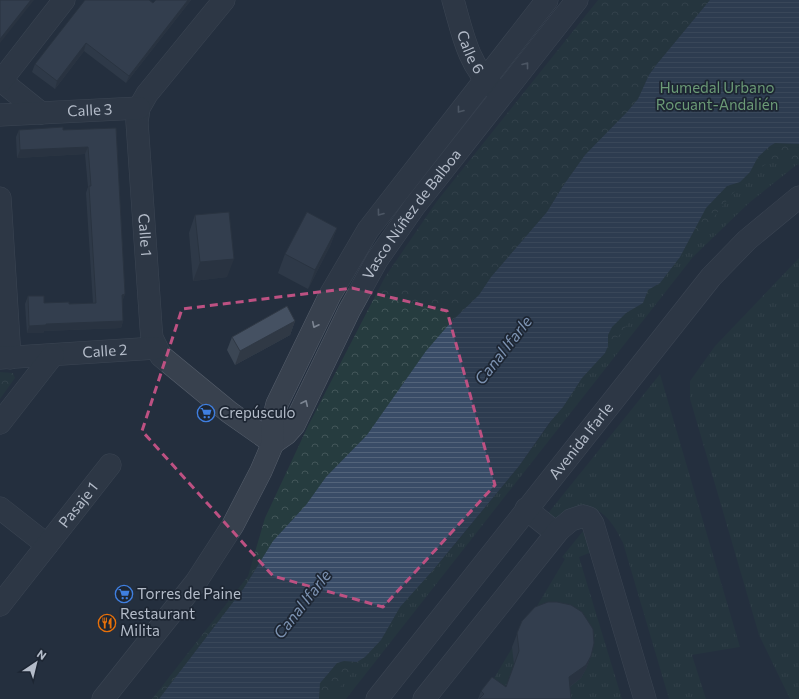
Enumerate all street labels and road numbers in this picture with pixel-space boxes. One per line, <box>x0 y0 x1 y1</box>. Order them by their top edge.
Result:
street label: Calle 6 <box>454 28 488 77</box>
street label: Calle 3 <box>67 99 113 120</box>
street label: Vasco Núñez de Balboa <box>358 145 464 282</box>
street label: Calle 1 <box>135 213 156 257</box>
street label: Calle 2 <box>82 340 128 361</box>
street label: Avenida Ifarle <box>545 398 616 482</box>
street label: Pasaje 1 <box>54 478 101 531</box>

